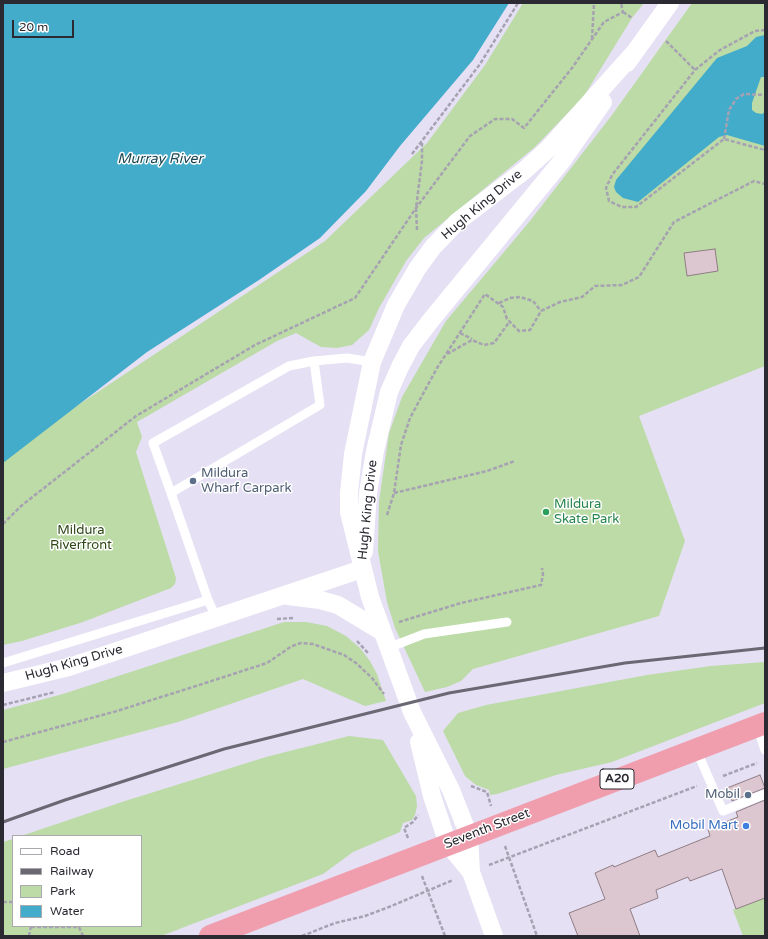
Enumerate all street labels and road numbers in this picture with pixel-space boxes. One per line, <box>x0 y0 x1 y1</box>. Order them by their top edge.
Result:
street label: Hugh King Drive <box>438 167 526 243</box>
street label: Hugh King Drive <box>355 459 381 561</box>
street label: Hugh King Drive <box>24 642 124 684</box>
road number: A20 <box>600 769 634 789</box>
street label: Seventh Street <box>442 805 532 853</box>

